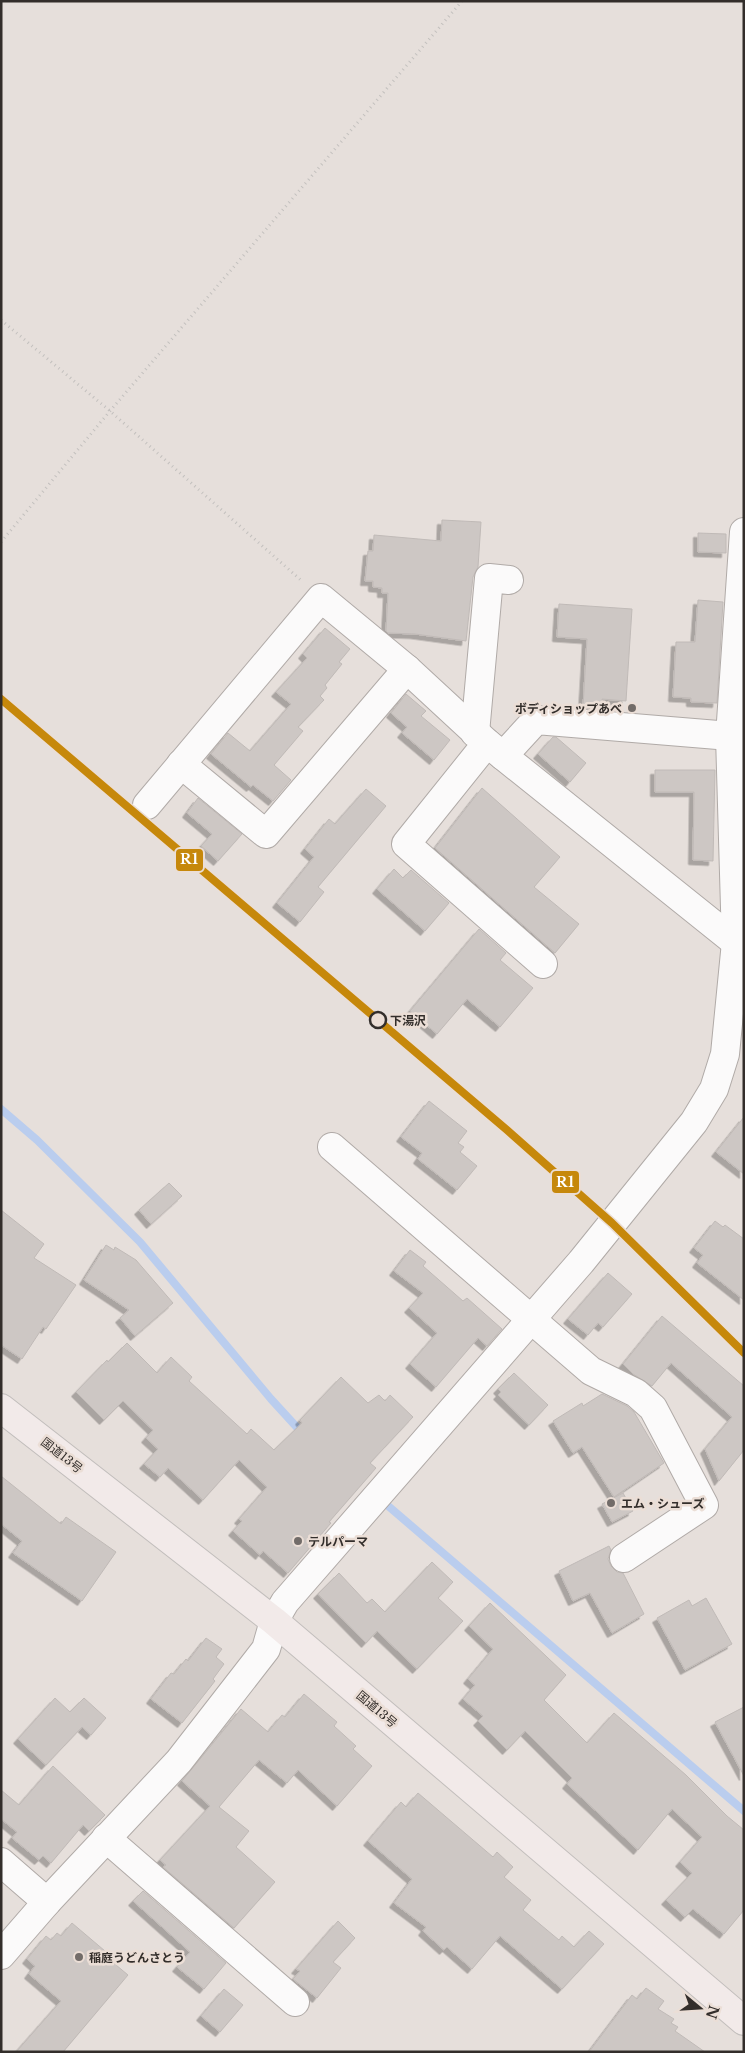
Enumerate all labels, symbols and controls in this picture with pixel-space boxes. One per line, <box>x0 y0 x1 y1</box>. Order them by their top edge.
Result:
place label: ボディショップあべ <box>515 701 622 716</box>
marker: ボディショップあべ <box>626 702 638 714</box>
line badge: R1 <box>175 848 204 872</box>
text: R1 <box>180 850 198 868</box>
marker: 下湯沢 <box>369 1011 387 1029</box>
place label: 下湯沢 <box>390 1013 426 1028</box>
line badge: R1 <box>551 1170 580 1194</box>
text: R1 <box>556 1173 574 1191</box>
street label: 国道13号 <box>38 1434 86 1476</box>
place label: エム・シューズ <box>621 1496 704 1511</box>
marker: エム・シューズ <box>605 1497 617 1509</box>
place label: テルパーマ <box>308 1534 368 1549</box>
marker: テルパーマ <box>292 1535 304 1547</box>
street label: 国道13号 <box>354 1688 400 1730</box>
place label: 稲庭うどんさとう <box>89 1950 185 1965</box>
marker: 稲庭うどんさとう <box>73 1951 85 1963</box>
north arrow <box>675 1983 725 2033</box>
text: N <box>702 2003 723 2021</box>

